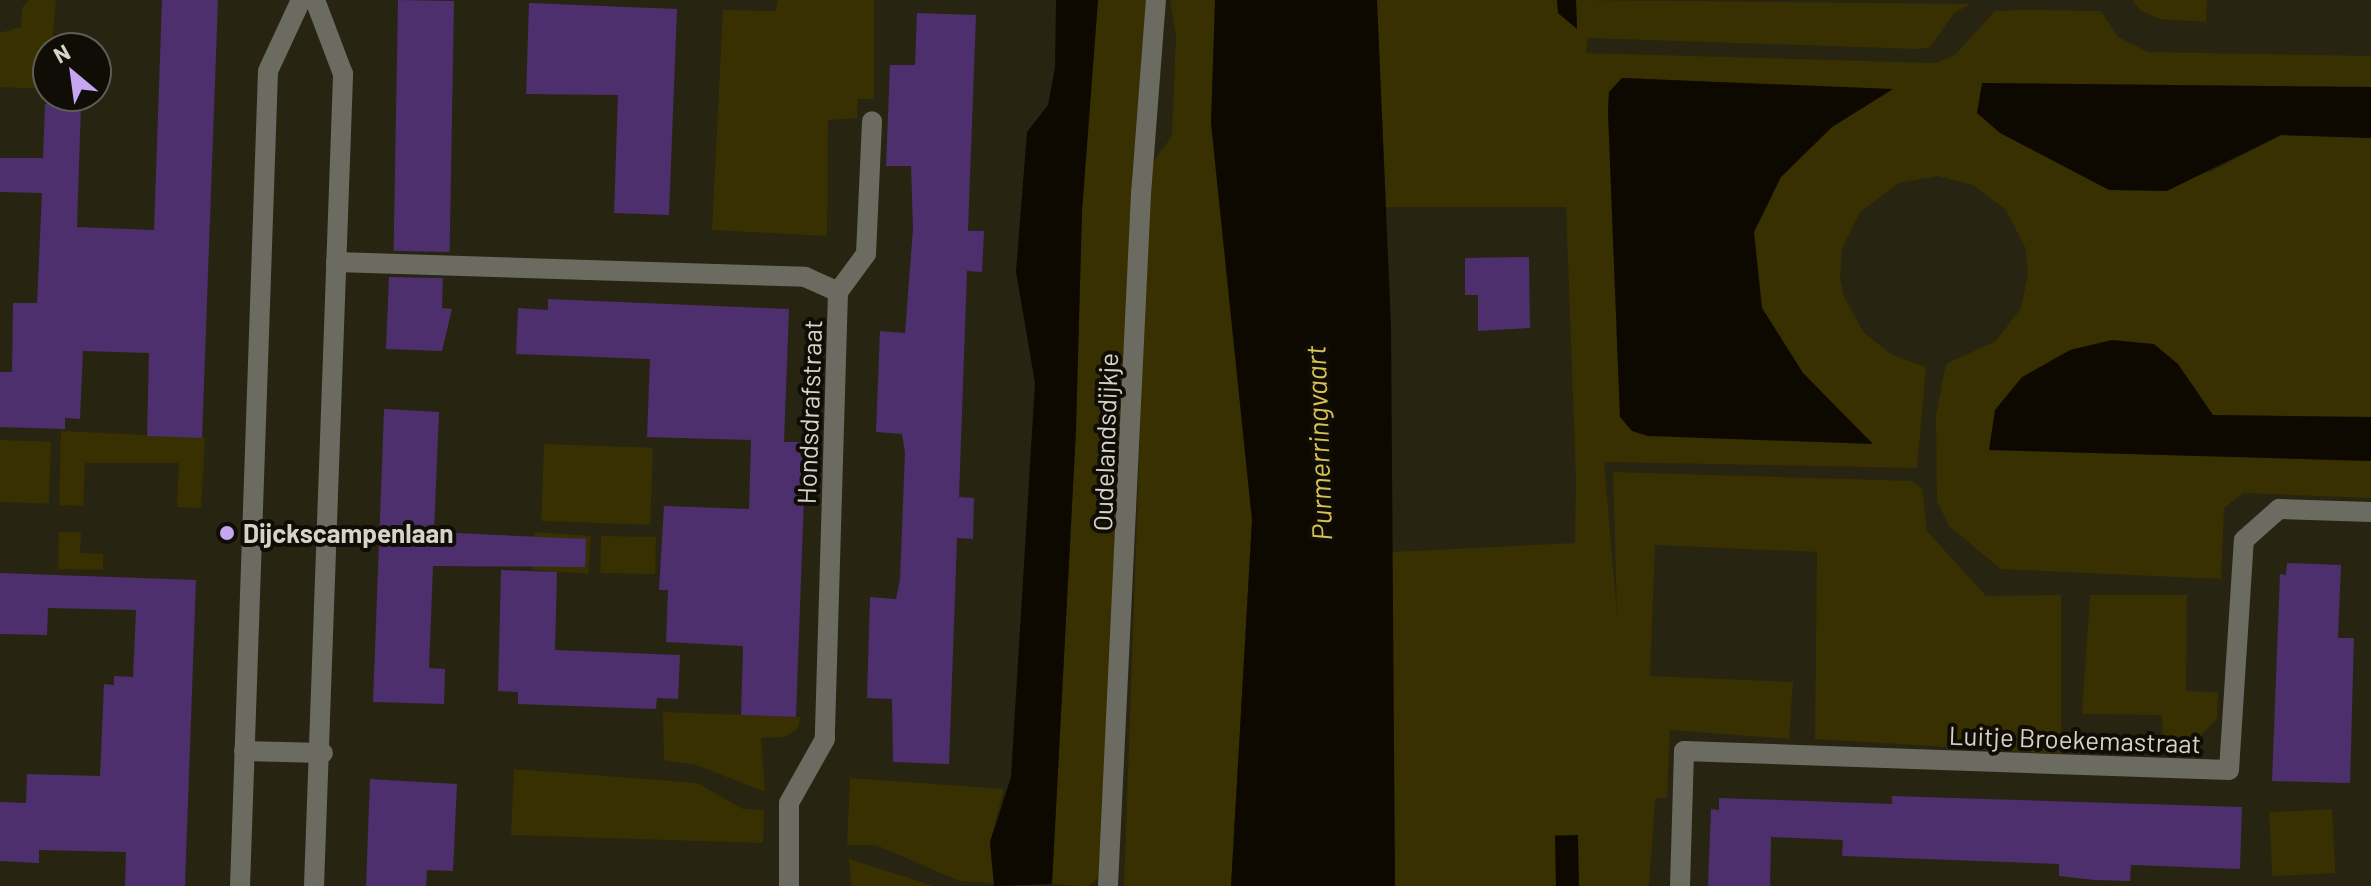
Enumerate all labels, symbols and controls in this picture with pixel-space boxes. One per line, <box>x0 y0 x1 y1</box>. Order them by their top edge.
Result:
north arrow <box>32 32 112 112</box>
text: N <box>49 38 74 68</box>
street label: Hondsdrafstraat <box>790 319 828 505</box>
water label: Purmerringvaart <box>1298 345 1338 541</box>
street label: Oudelandsdijkje <box>1086 352 1124 532</box>
place label: Dijckscampenlaan <box>243 517 453 549</box>
marker: Dijckscampenlaan <box>218 524 236 542</box>
street label: Luitje Broekemastraat <box>1948 719 2202 759</box>

